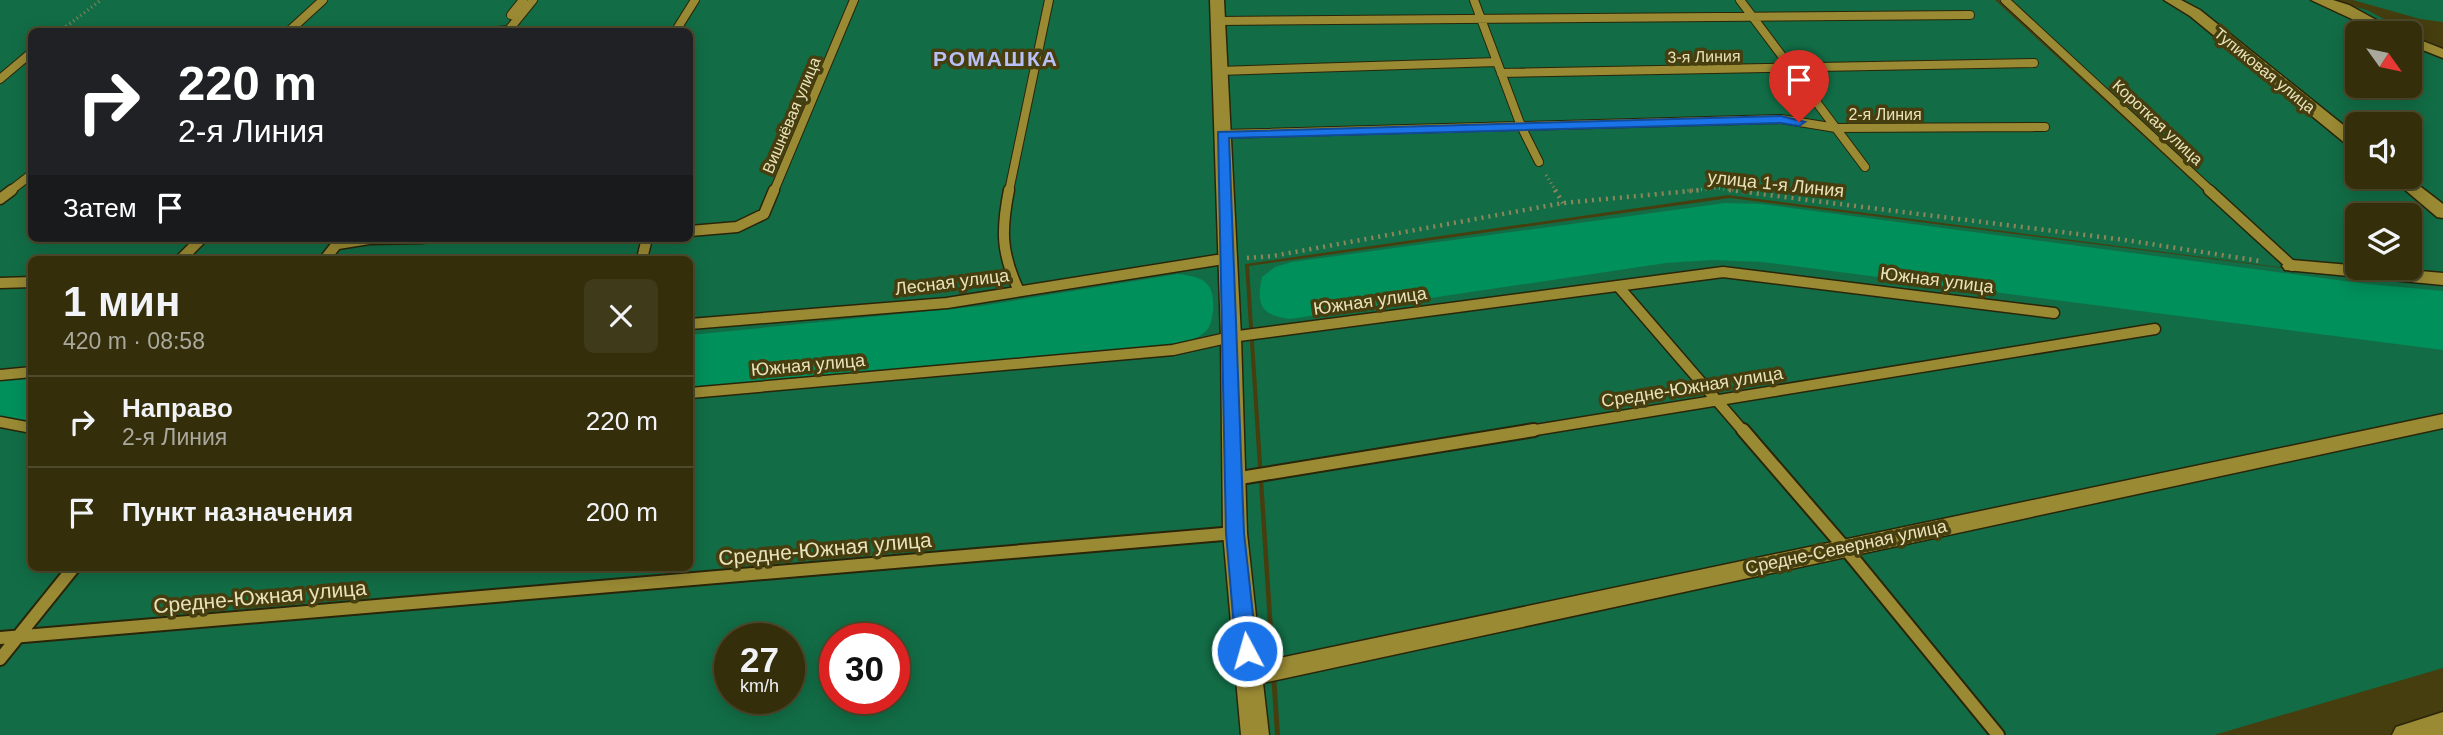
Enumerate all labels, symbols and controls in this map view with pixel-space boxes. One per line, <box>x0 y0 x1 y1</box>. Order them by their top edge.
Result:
north arrow <box>2345 21 2422 98</box>
map controls <box>2345 21 2422 280</box>
street label: Тупиковая улица <box>2211 24 2319 116</box>
district label: РОМАШКА <box>933 47 1059 70</box>
street label: 3-я Линия <box>1667 47 1741 66</box>
pin <box>1769 50 1829 122</box>
street label: Вишнёвая улица <box>759 54 824 176</box>
icon: right <box>63 56 154 147</box>
text: 220 m <box>178 56 317 110</box>
icon: arrive <box>1780 61 1818 99</box>
street label: Короткая улица <box>2109 76 2206 168</box>
street label: 2-я Линия <box>1848 106 1922 123</box>
button: sound <box>2345 112 2422 189</box>
text: 2-я Линия <box>178 113 324 149</box>
street label: улица 1-я Линия <box>1707 167 1845 201</box>
icon: arrive <box>151 189 189 227</box>
text: Затем <box>63 193 137 223</box>
button: layers <box>2345 203 2422 280</box>
street label: Южная улица <box>1879 263 1996 297</box>
street label: Лесная улица <box>894 265 1011 299</box>
text: 1 мин <box>63 278 180 325</box>
button: close <box>584 279 658 353</box>
street label: Южная улица <box>1312 283 1429 319</box>
text: 420 m · 08:58 <box>63 328 205 354</box>
street label: Южная улица <box>750 350 867 380</box>
street label: Средне-Южная улица <box>1600 363 1785 411</box>
text: Направо <box>122 393 233 423</box>
icon: right <box>63 403 101 441</box>
text: 220 m <box>586 406 658 436</box>
text: 2-я Линия <box>122 424 227 450</box>
icon: arrive <box>63 494 101 532</box>
text: Пункт назначения <box>122 497 353 527</box>
text: 200 m <box>586 497 658 527</box>
street label: Средне-Северная улица <box>1743 516 1950 578</box>
street label: Средне-Южная улица <box>717 528 933 569</box>
street label: Средне-Южная улица <box>152 576 368 617</box>
position arrow <box>1210 614 1284 688</box>
speed limit sign: 30 <box>819 623 910 714</box>
text: 27 <box>740 640 779 679</box>
text: km/h <box>740 676 779 696</box>

